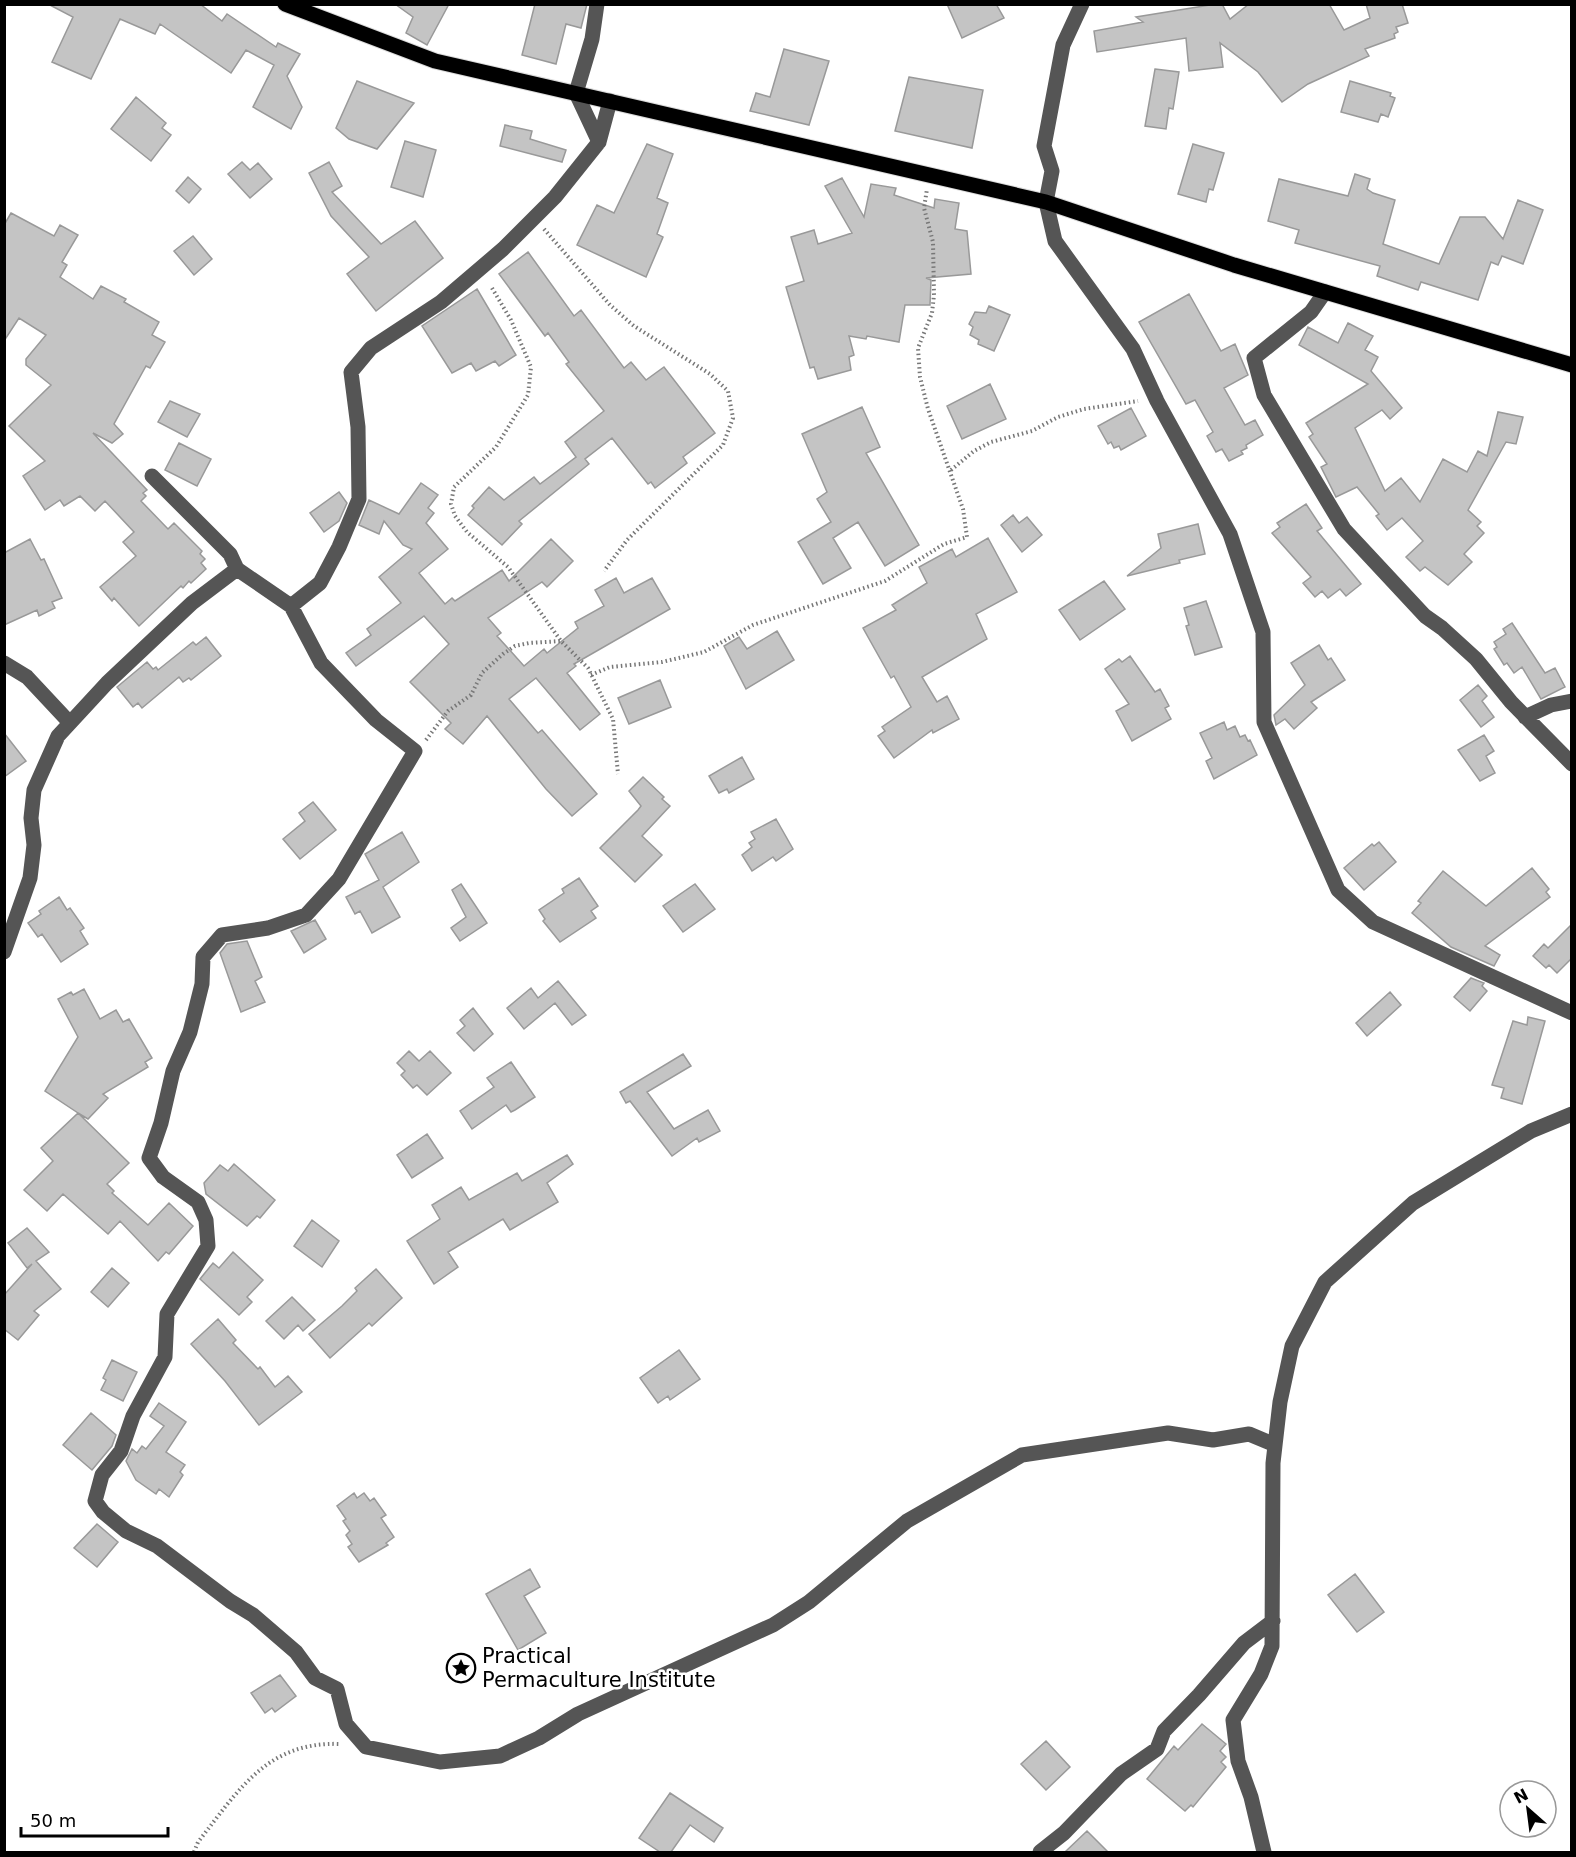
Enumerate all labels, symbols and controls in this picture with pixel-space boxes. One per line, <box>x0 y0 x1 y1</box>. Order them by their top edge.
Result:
place label: Practical Permaculture Institute <box>482 1644 716 1692</box>
place icon: Practical Permaculture Institute <box>445 1652 477 1684</box>
north arrow <box>1498 1779 1558 1839</box>
text: N <box>1511 1785 1532 1808</box>
scale bar <box>21 1800 168 1838</box>
text: 50 m <box>30 1810 76 1831</box>

